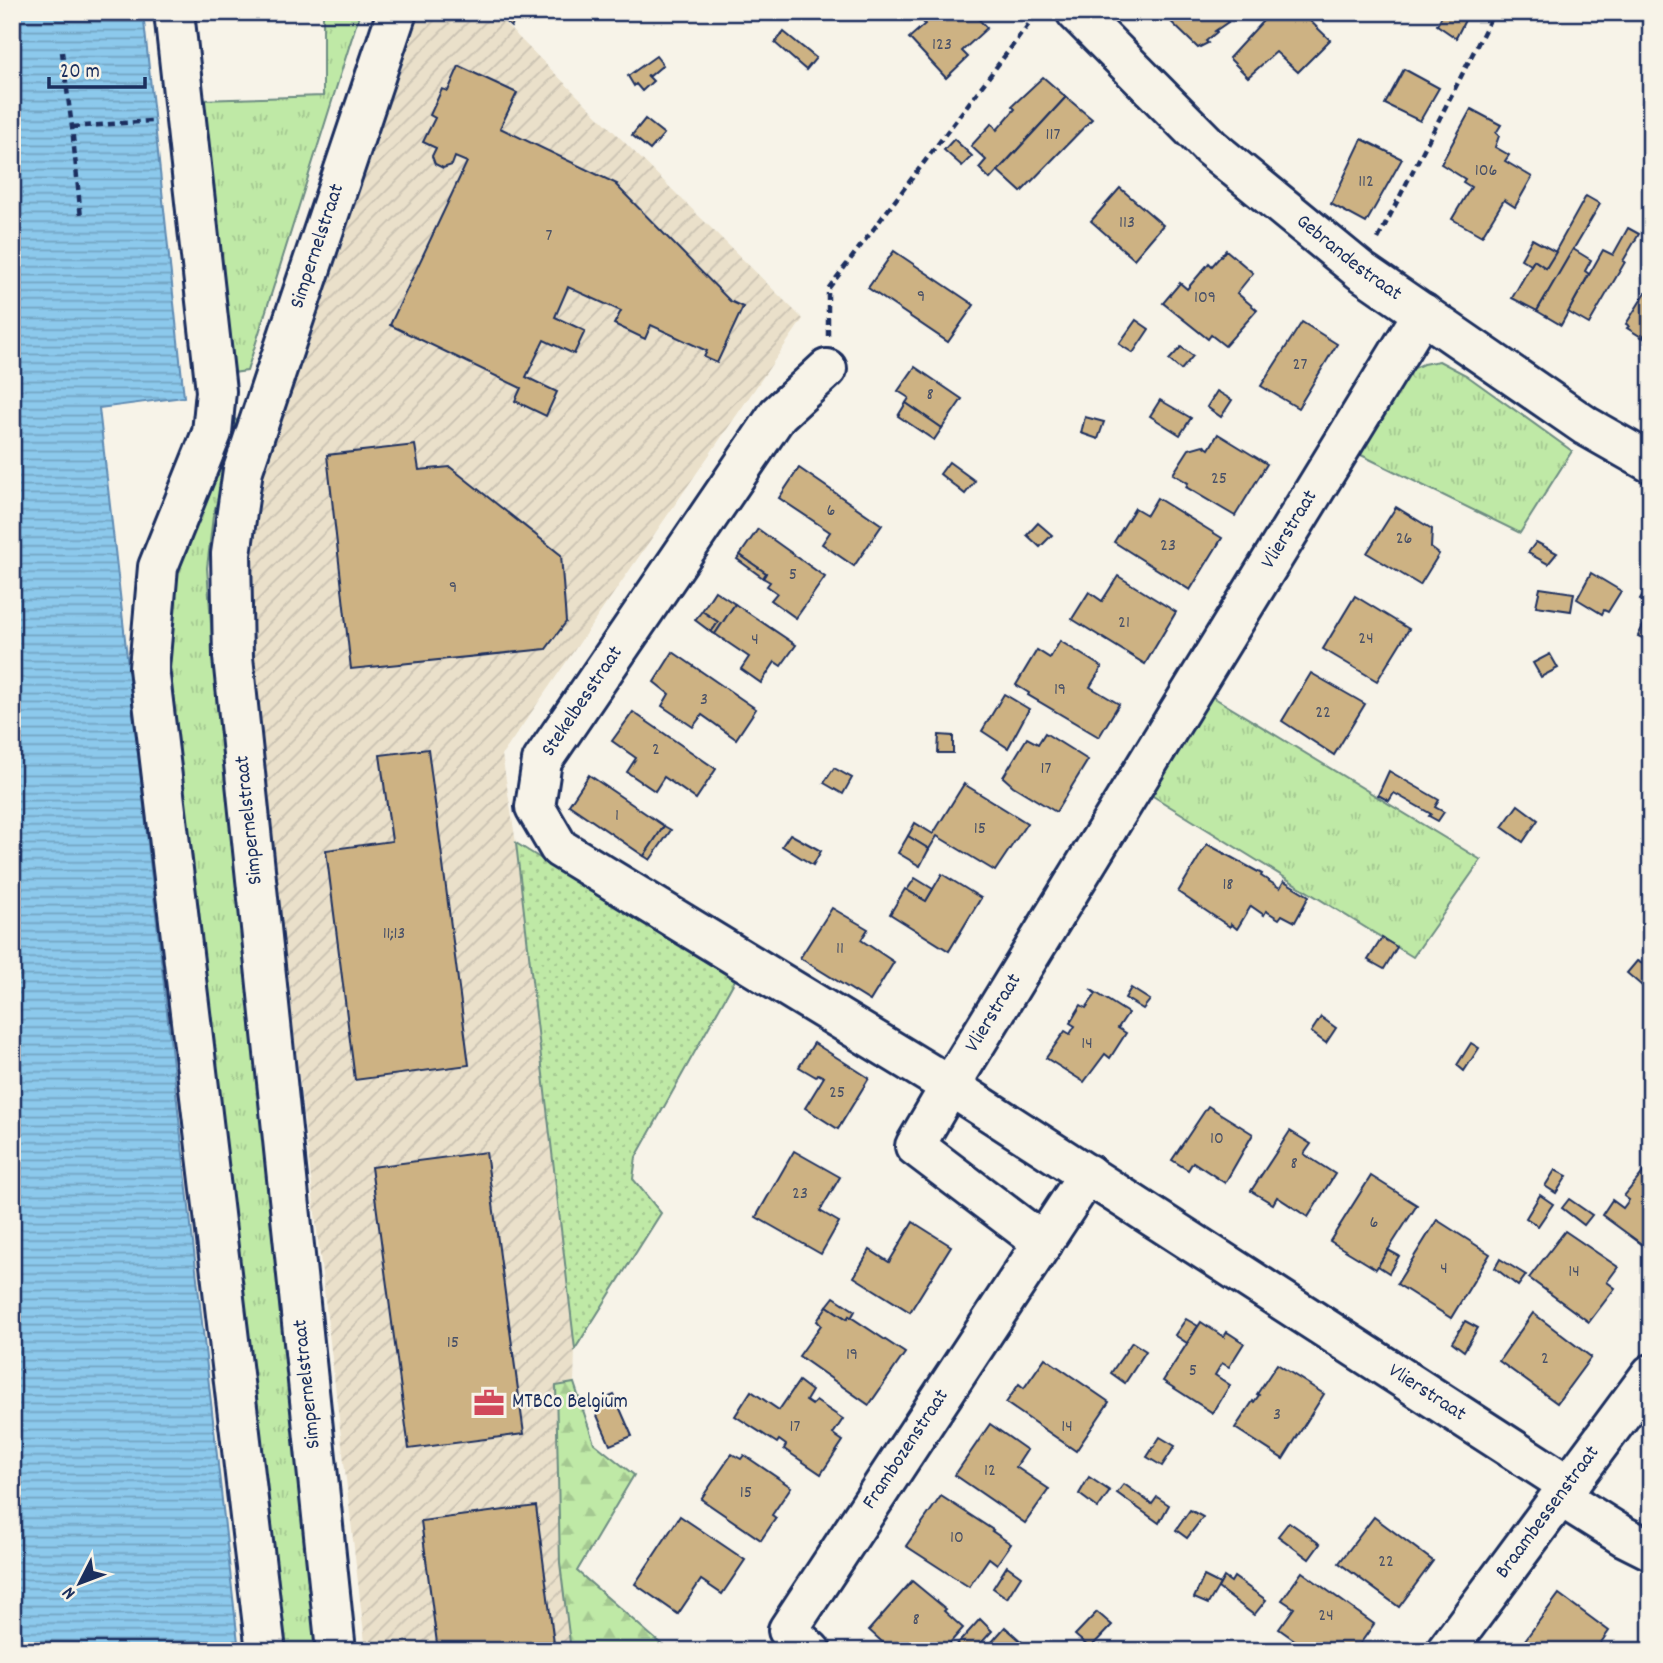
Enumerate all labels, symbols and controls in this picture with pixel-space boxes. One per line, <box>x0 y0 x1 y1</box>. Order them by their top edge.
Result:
house number: 123 <box>932 33 952 58</box>
scale bar <box>49 46 145 90</box>
text: 20 m <box>60 58 100 88</box>
house number: 117 <box>1046 123 1060 148</box>
house number: 106 <box>1475 159 1497 184</box>
house number: 112 <box>1358 170 1374 195</box>
street label: Simpernelstraat <box>283 180 353 313</box>
street label: Gebrandestraat <box>1289 208 1408 310</box>
house number: 113 <box>1119 211 1135 236</box>
house number: 7 <box>546 224 553 249</box>
house number: 9 <box>917 285 925 310</box>
house number: 109 <box>1194 286 1216 311</box>
house number: 27 <box>1293 353 1307 378</box>
house number: 8 <box>926 383 934 408</box>
house number: 25 <box>1211 467 1227 492</box>
street label: Vlierstraat <box>1255 484 1326 575</box>
house number: 6 <box>827 499 835 524</box>
house number: 26 <box>1396 527 1412 552</box>
house number: 23 <box>1160 534 1176 559</box>
house number: 5 <box>789 563 797 588</box>
house number: 9 <box>449 576 457 601</box>
house number: 21 <box>1118 611 1130 636</box>
house number: 24 <box>1358 627 1374 652</box>
house number: 4 <box>751 628 759 653</box>
street label: Stekelbesstraat <box>535 640 631 763</box>
house number: 19 <box>1054 678 1066 703</box>
house number: 3 <box>700 688 708 713</box>
house number: 22 <box>1315 701 1331 726</box>
house number: 2 <box>652 738 660 763</box>
street label: Simpernelstraat <box>228 754 272 886</box>
house number: 17 <box>1041 757 1052 782</box>
house number: 1 <box>615 804 619 829</box>
house number: 15 <box>974 817 986 842</box>
house number: 18 <box>1222 873 1234 898</box>
house number: 11;13 <box>383 922 405 947</box>
house number: 11 <box>836 937 844 962</box>
street label: Vlierstraat <box>959 968 1030 1059</box>
house number: 14 <box>1081 1032 1093 1057</box>
house number: 25 <box>829 1081 845 1106</box>
house number: 10 <box>1210 1127 1224 1152</box>
house number: 8 <box>1290 1152 1298 1177</box>
house number: 23 <box>792 1182 808 1207</box>
house number: 6 <box>1370 1211 1378 1236</box>
house number: 4 <box>1440 1257 1448 1282</box>
house number: 14 <box>1568 1260 1580 1285</box>
street label: Simpernelstraat <box>286 1318 330 1450</box>
house number: 15 <box>447 1331 459 1356</box>
house number: 19 <box>846 1343 858 1368</box>
house number: 2 <box>1541 1347 1549 1372</box>
street label: Vlierstraat <box>1381 1357 1472 1430</box>
house number: 5 <box>1189 1359 1197 1384</box>
street label: Frambozenstraat <box>856 1383 957 1516</box>
office icon: MTBCo Belgium <box>472 1386 506 1420</box>
place label: MTBCo Belgium <box>512 1388 628 1418</box>
house number: 3 <box>1273 1403 1281 1428</box>
house number: 17 <box>790 1415 801 1440</box>
house number: 14 <box>1061 1415 1073 1440</box>
street label: Braambessenstraat <box>1489 1440 1608 1585</box>
house number: 12 <box>984 1459 996 1484</box>
house number: 15 <box>740 1481 752 1506</box>
house number: 10 <box>950 1526 964 1551</box>
north arrow <box>46 1548 116 1618</box>
house number: 22 <box>1378 1550 1394 1575</box>
text: N <box>57 1580 83 1605</box>
house number: 24 <box>1318 1604 1334 1629</box>
house number: 8 <box>912 1608 920 1633</box>

